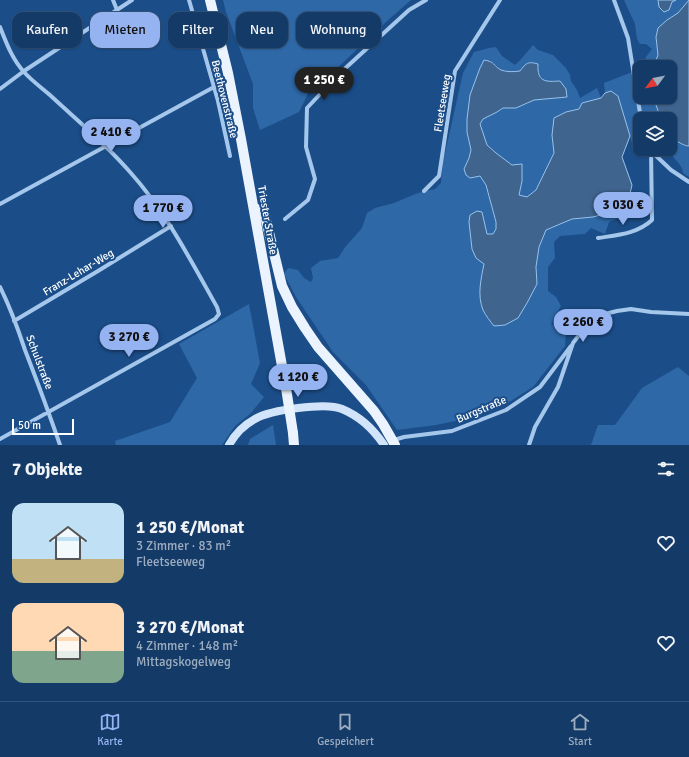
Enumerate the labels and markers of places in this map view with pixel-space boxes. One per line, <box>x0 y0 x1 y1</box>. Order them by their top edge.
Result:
pin: 1 250 € <box>287 67 361 101</box>
pin: 2 410 € <box>74 119 148 153</box>
pin: 3 030 € <box>586 192 660 226</box>
pin: 1 770 € <box>126 195 200 229</box>
pin: 2 260 € <box>546 309 620 343</box>
pin: 3 270 € <box>92 324 166 358</box>
pin: 1 120 € <box>261 364 335 398</box>

